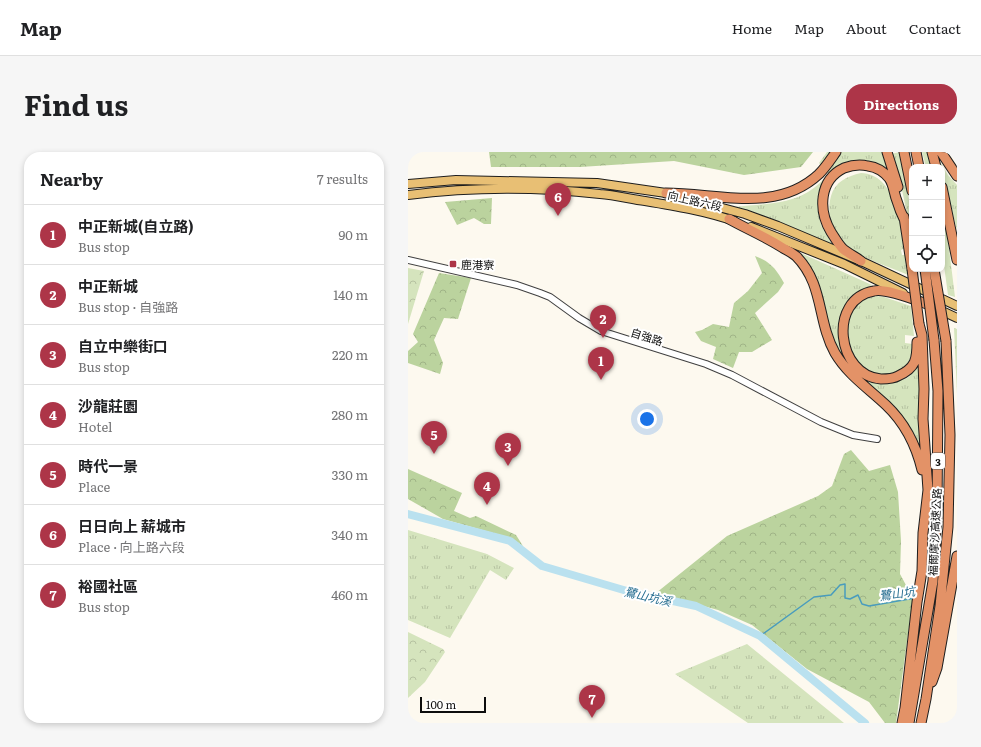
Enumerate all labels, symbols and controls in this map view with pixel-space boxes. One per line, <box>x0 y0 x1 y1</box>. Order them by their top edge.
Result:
text: Map <box>20 14 62 42</box>
text: Home <box>732 18 772 38</box>
text: Map <box>794 18 824 38</box>
text: About <box>846 18 887 38</box>
text: Contact <box>909 18 961 38</box>
text: Find us <box>24 83 128 125</box>
button: Directions <box>846 84 957 124</box>
map controls <box>909 164 945 272</box>
button: + <box>909 164 945 200</box>
text: Nearby <box>40 166 103 191</box>
text: 7 results <box>317 169 368 188</box>
pin: 6 <box>545 183 571 216</box>
street label: 向上路六段 <box>666 186 724 214</box>
button: − <box>909 200 945 236</box>
text: 中正新城(自立路) <box>78 214 194 237</box>
text: 1 <box>50 225 56 244</box>
text: 90 m <box>338 225 368 244</box>
button: locate <box>909 236 945 272</box>
text: Bus stop <box>78 237 130 256</box>
place label: 鹿港寮 <box>461 256 494 272</box>
marker: 鹿港寮 <box>448 259 458 269</box>
text: 中正新城 <box>78 274 138 297</box>
text: 2 <box>50 285 56 304</box>
text: 140 m <box>333 285 368 304</box>
text: Bus stop · 自強路 <box>78 297 178 316</box>
pin: 2 <box>590 305 616 338</box>
street label: 自強路 <box>629 323 665 349</box>
text: 自立中樂街口 <box>78 334 168 357</box>
text: 3 <box>49 345 57 364</box>
text: 220 m <box>332 345 368 364</box>
pin: 1 <box>588 347 614 380</box>
text: Bus stop <box>78 357 130 376</box>
text: 沙龍莊園 <box>78 394 138 417</box>
text: 4 <box>49 405 57 424</box>
text: 280 m <box>332 405 368 424</box>
your location <box>637 409 657 429</box>
text: Hotel <box>78 417 112 436</box>
pin: 5 <box>421 421 447 454</box>
pin: 3 <box>495 433 521 466</box>
road number: 3 <box>931 453 945 469</box>
text: 時代一景 <box>78 454 138 477</box>
text: 5 <box>49 465 57 484</box>
text: 330 m <box>332 465 368 484</box>
pin: 4 <box>474 472 500 505</box>
text: Place <box>78 477 110 496</box>
street label: 福爾摩沙高速公路 <box>924 488 944 576</box>
text: 日日向上 薪城市 <box>78 514 186 537</box>
text: 6 <box>49 525 57 544</box>
text: 340 m <box>331 525 368 544</box>
text: Place · 向上路六段 <box>78 537 185 556</box>
text: 裕國社區 <box>78 574 138 597</box>
water label: 鷺山坑 <box>878 581 918 604</box>
water label: 鷺山坑溪 <box>623 582 675 611</box>
text: 7 <box>49 585 57 604</box>
text: 460 m <box>331 585 368 604</box>
text: Bus stop <box>78 597 130 616</box>
pin: 7 <box>579 685 605 718</box>
scale bar <box>420 695 486 714</box>
text: 100 m <box>426 696 456 712</box>

